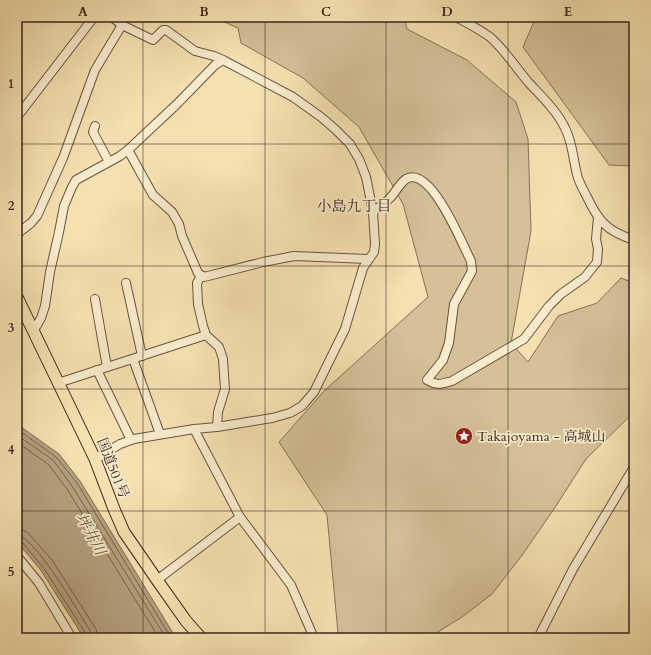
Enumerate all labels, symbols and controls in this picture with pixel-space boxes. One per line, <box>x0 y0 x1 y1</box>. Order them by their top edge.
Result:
text: A <box>78 3 88 21</box>
text: B <box>199 3 209 21</box>
text: C <box>321 3 331 21</box>
text: D <box>441 3 453 21</box>
text: E <box>564 3 572 21</box>
text: 1 <box>8 75 14 93</box>
district label: 小島九丁目 <box>316 196 392 216</box>
text: 2 <box>8 197 15 215</box>
text: 3 <box>8 319 15 337</box>
place icon: Takajoyama - 高城山 <box>454 426 474 446</box>
place label: Takajoyama - 高城山 <box>477 427 605 446</box>
street label: 国道501号 <box>92 435 134 501</box>
text: 4 <box>8 441 15 459</box>
water label: 坪井川 <box>72 509 111 560</box>
text: 5 <box>8 563 14 581</box>

